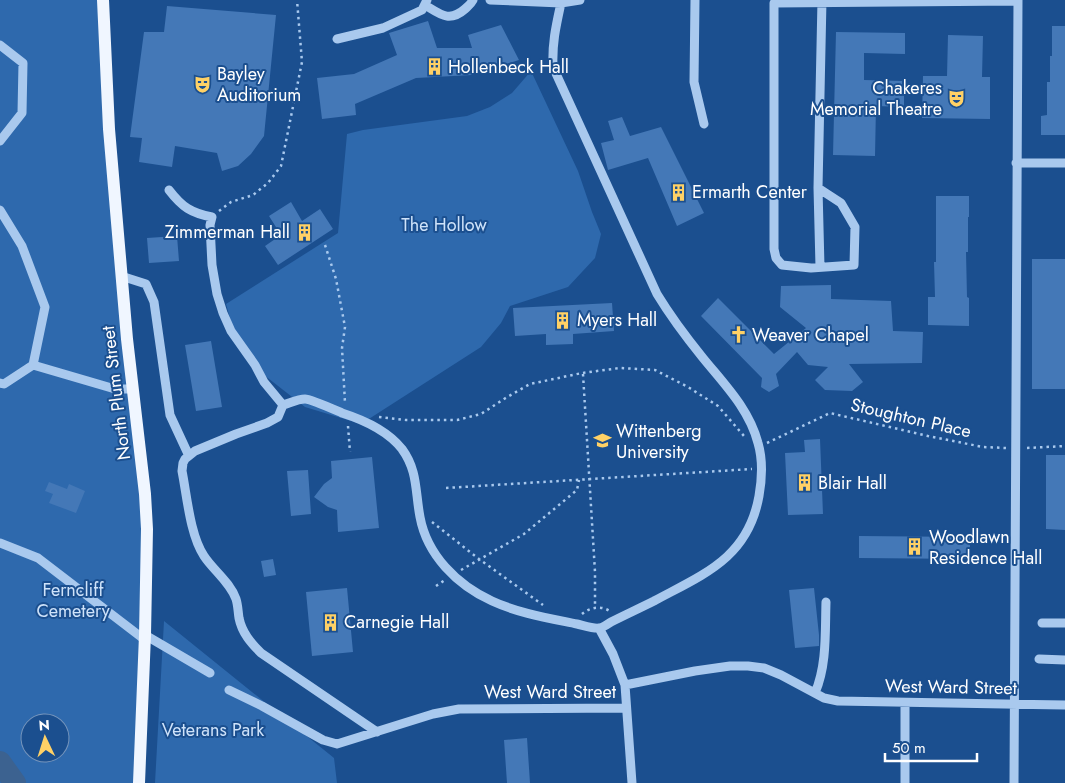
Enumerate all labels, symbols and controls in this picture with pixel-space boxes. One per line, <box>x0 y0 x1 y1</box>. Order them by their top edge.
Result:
place label: Hollenbeck Hall <box>448 54 569 80</box>
building icon: Hollenbeck Hall <box>424 57 444 77</box>
place label: Bayley Auditorium <box>217 61 301 108</box>
theatre icon: Bayley Auditorium <box>193 74 213 94</box>
place label: Chakeres Memorial Theatre <box>810 75 942 122</box>
theatre icon: Chakeres Memorial Theatre <box>946 88 966 108</box>
place label: Ermarth Center <box>692 179 808 205</box>
building icon: Ermarth Center <box>668 182 688 202</box>
park label: The Hollow <box>401 212 487 238</box>
place label: Zimmerman Hall <box>165 219 290 245</box>
building icon: Zimmerman Hall <box>294 222 314 242</box>
place label: Myers Hall <box>577 307 657 333</box>
building icon: Myers Hall <box>553 310 573 330</box>
place label: Weaver Chapel <box>752 322 869 348</box>
street label: North Plum Street <box>95 324 137 462</box>
church icon: Weaver Chapel <box>728 325 748 345</box>
street label: Stoughton Place <box>848 392 974 444</box>
place label: Wittenberg University <box>616 418 702 465</box>
school or university icon: Wittenberg University <box>592 431 612 451</box>
place label: Blair Hall <box>818 470 887 496</box>
building icon: Blair Hall <box>794 473 814 493</box>
place label: Woodlawn Residence Hall <box>929 524 1042 571</box>
building icon: Woodlawn Residence Hall <box>905 537 925 557</box>
park label: Ferncliff Cemetery <box>36 577 110 624</box>
place label: Carnegie Hall <box>344 609 449 635</box>
building icon: Carnegie Hall <box>320 612 340 632</box>
street label: West Ward Street <box>885 673 1018 701</box>
street label: West Ward Street <box>484 679 617 705</box>
north arrow <box>20 713 70 763</box>
text: N <box>38 715 50 735</box>
park label: Veterans Park <box>162 717 264 743</box>
scale bar <box>885 730 978 762</box>
text: 50 m <box>892 737 926 759</box>

